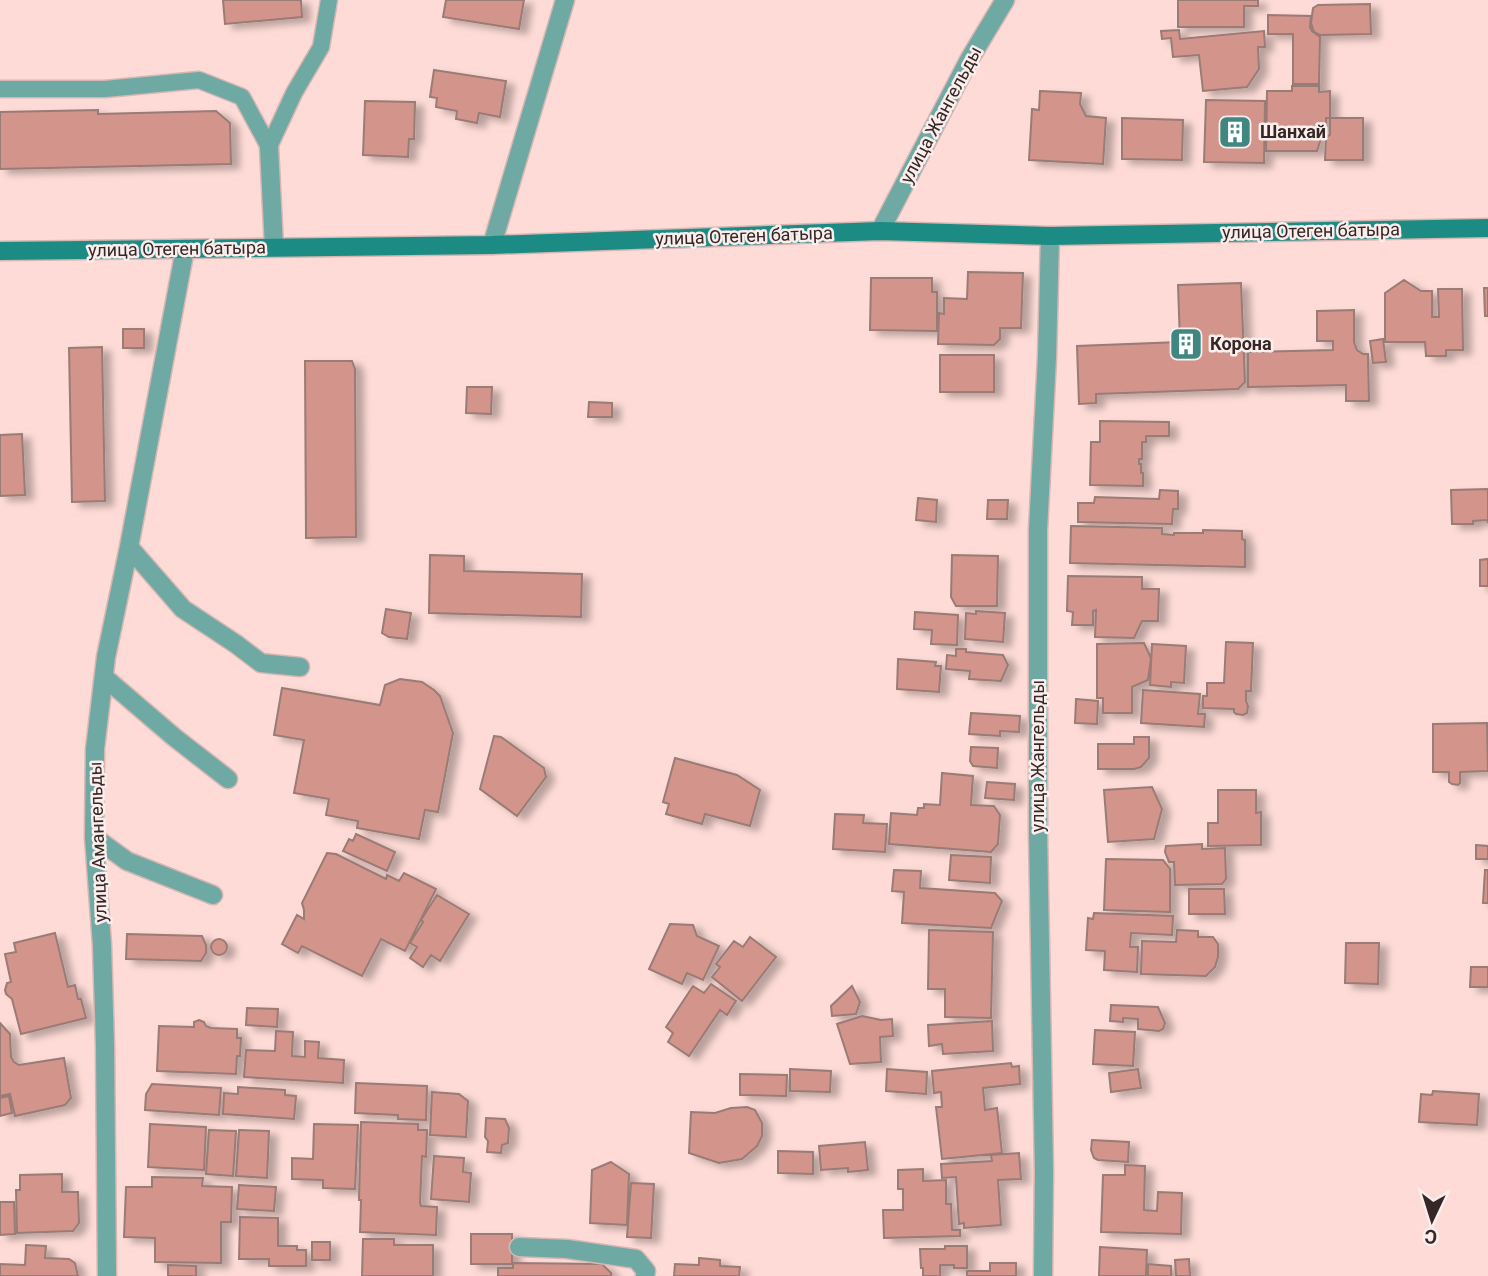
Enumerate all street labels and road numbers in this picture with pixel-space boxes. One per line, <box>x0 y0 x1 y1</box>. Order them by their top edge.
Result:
street label: улица Жангельды <box>896 43 986 187</box>
street label: улица Отеген батыра <box>1222 218 1400 243</box>
street label: улица Отеген батыра <box>655 222 833 249</box>
street label: улица Отеген батыра <box>88 236 266 261</box>
street label: улица Жангельды <box>1027 680 1048 832</box>
street label: улица Амангельды <box>84 761 111 923</box>

